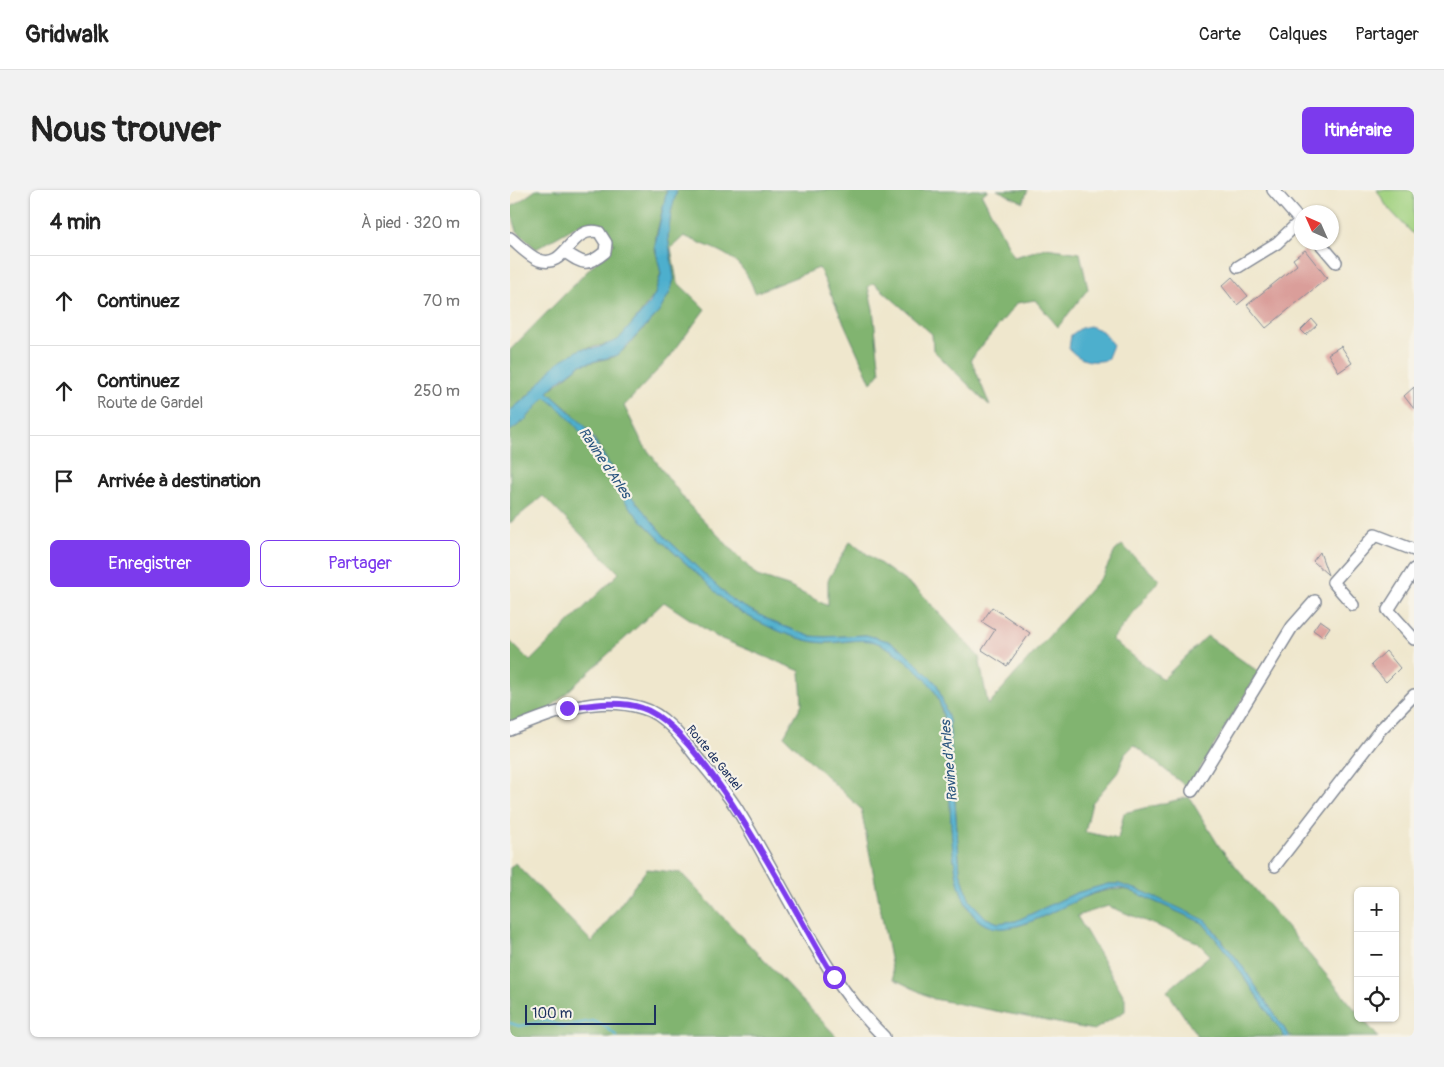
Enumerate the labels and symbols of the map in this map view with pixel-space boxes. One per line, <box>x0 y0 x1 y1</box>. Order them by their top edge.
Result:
north arrow <box>1294 205 1339 250</box>
water label: Ravine d'Arles <box>575 425 636 503</box>
route end <box>556 697 579 720</box>
water label: Ravine d'Arles <box>937 718 961 802</box>
street label: Route de Gardel <box>683 722 745 794</box>
route start <box>823 966 846 989</box>
scale bar <box>525 1002 656 1025</box>

